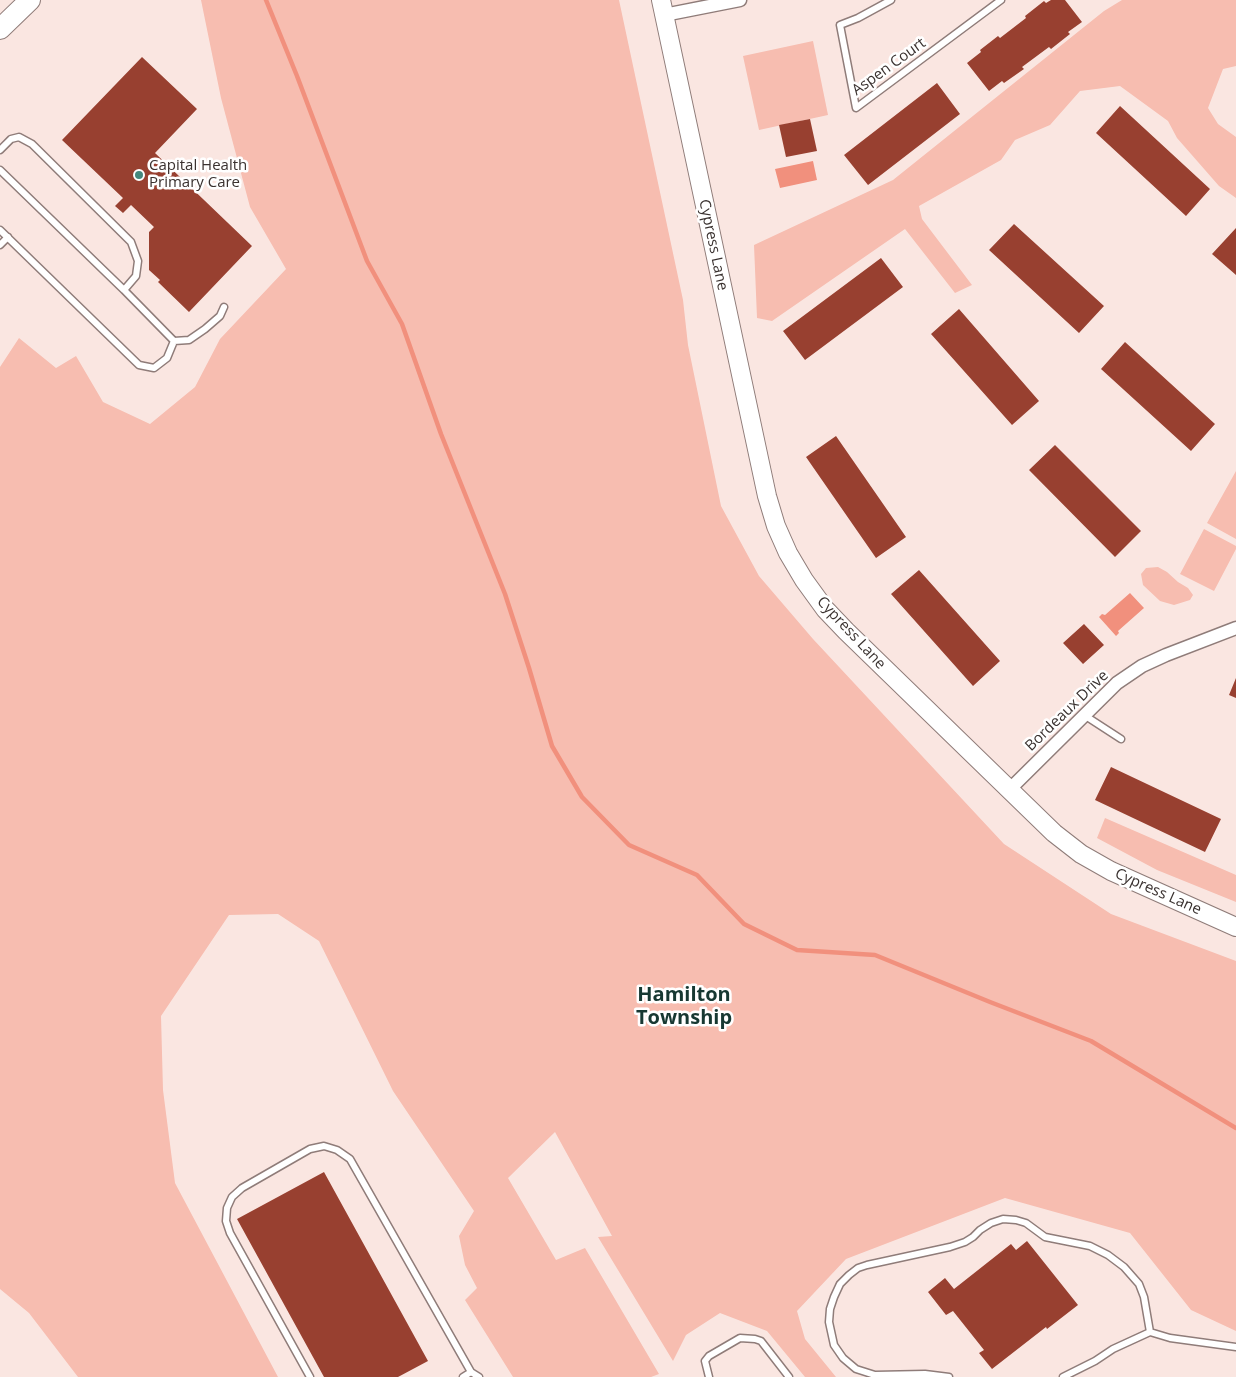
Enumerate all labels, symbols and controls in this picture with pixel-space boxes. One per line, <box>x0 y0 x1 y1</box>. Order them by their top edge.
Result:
street label: Aspen Court <box>849 34 929 100</box>
place label: Capital Health Primary Care <box>149 157 247 192</box>
marker: Capital Health Primary Care <box>133 169 145 181</box>
street label: Cypress Lane <box>695 198 731 292</box>
street label: Cypress Lane <box>813 593 889 673</box>
street label: Bordeaux Drive <box>1022 667 1112 755</box>
street label: Cypress Lane <box>1112 865 1204 919</box>
district label: Hamilton Township <box>636 983 732 1030</box>

